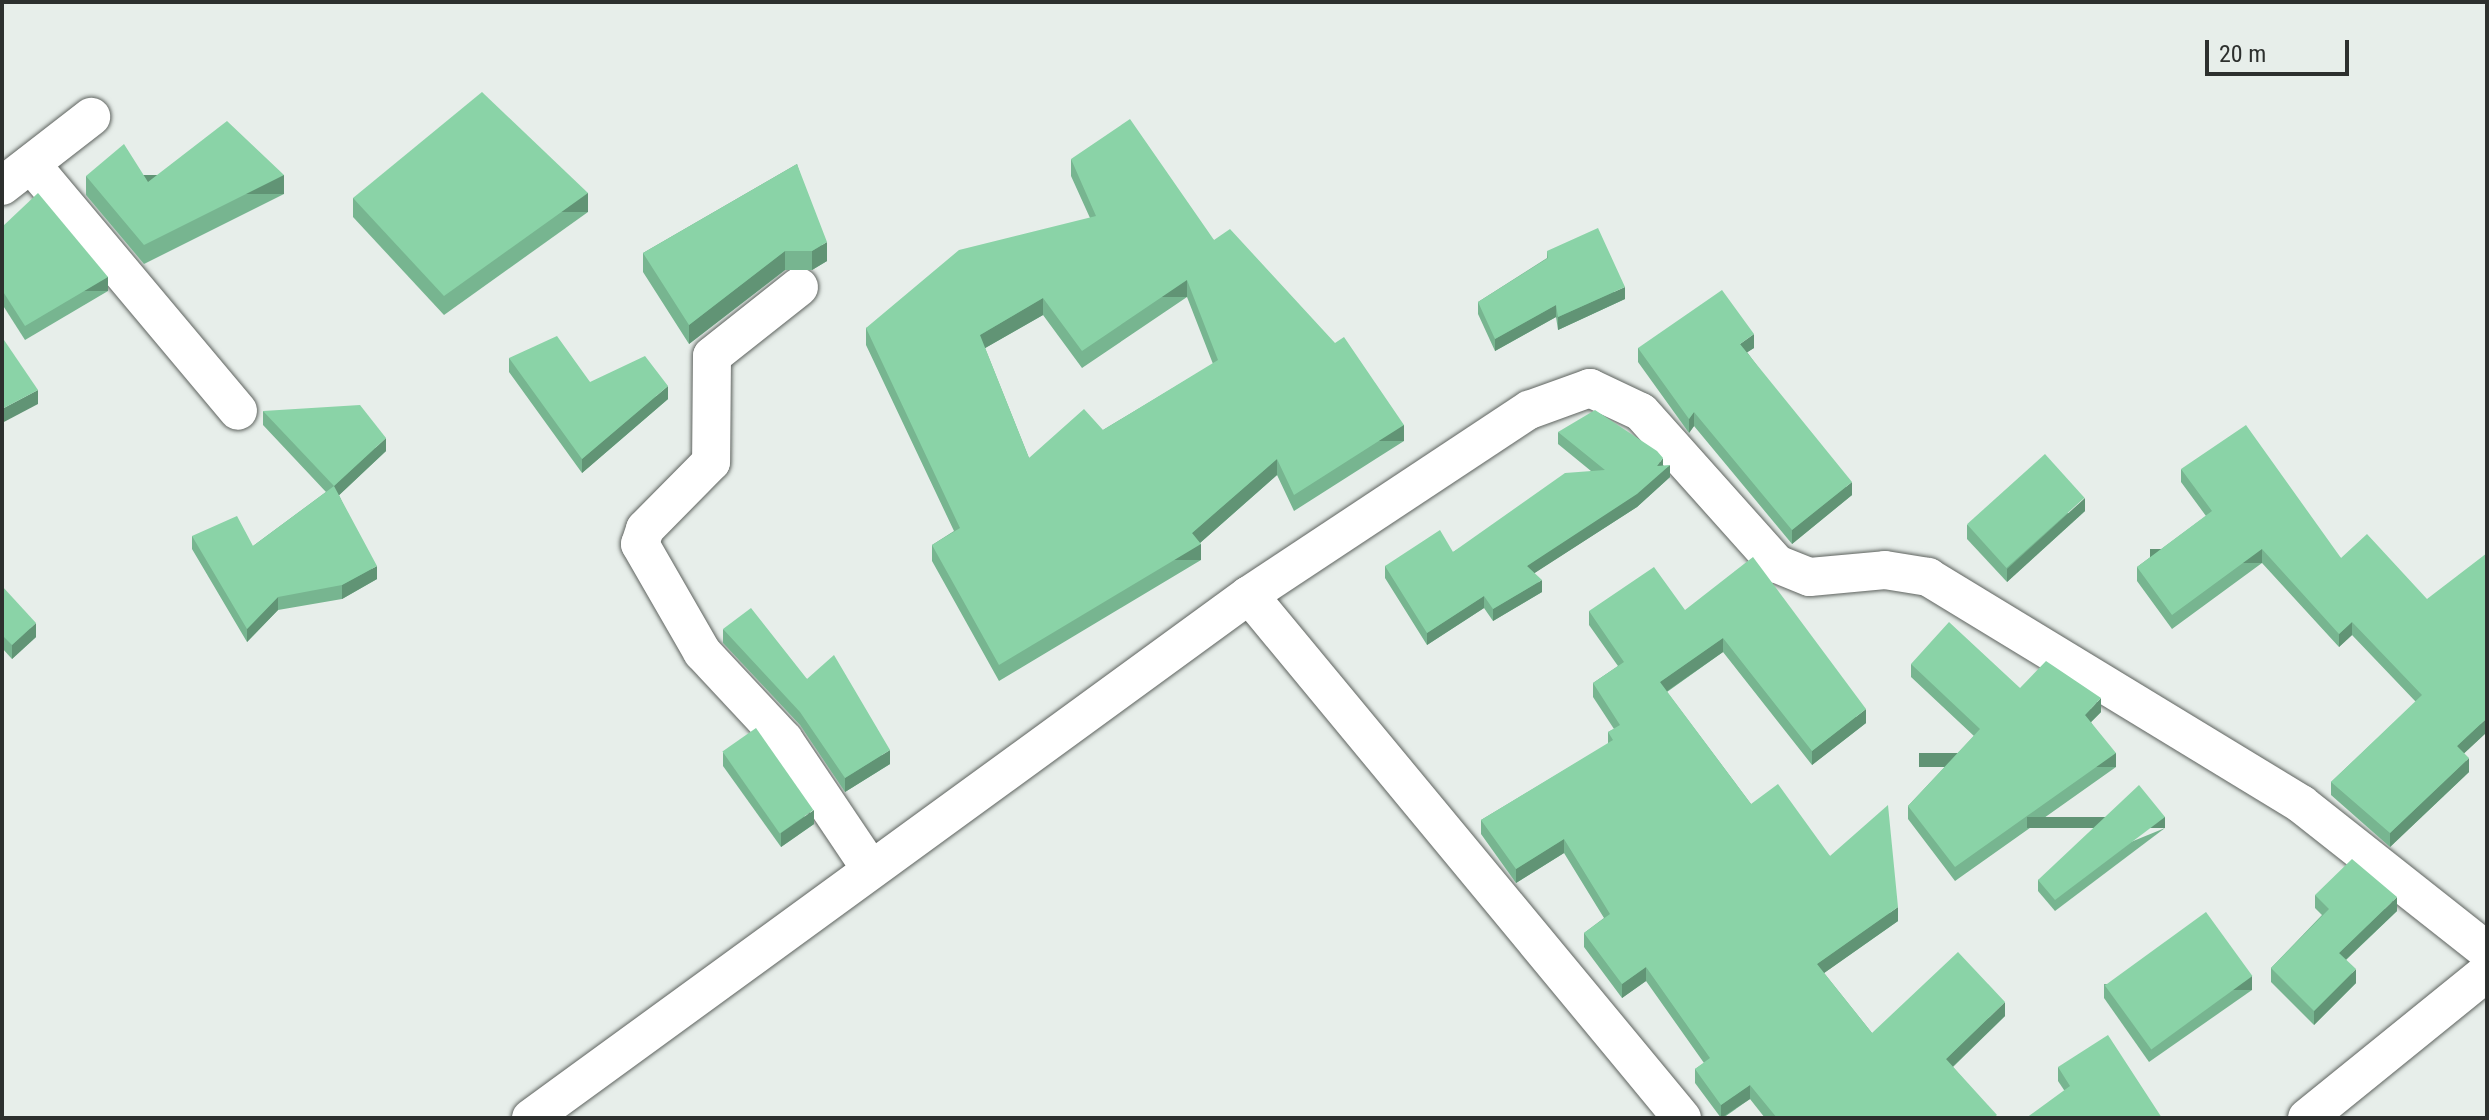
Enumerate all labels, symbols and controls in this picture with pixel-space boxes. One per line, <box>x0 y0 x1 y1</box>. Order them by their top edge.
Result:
scale bar <box>2209 24 2353 74</box>
text: 20 m <box>2219 40 2266 68</box>

